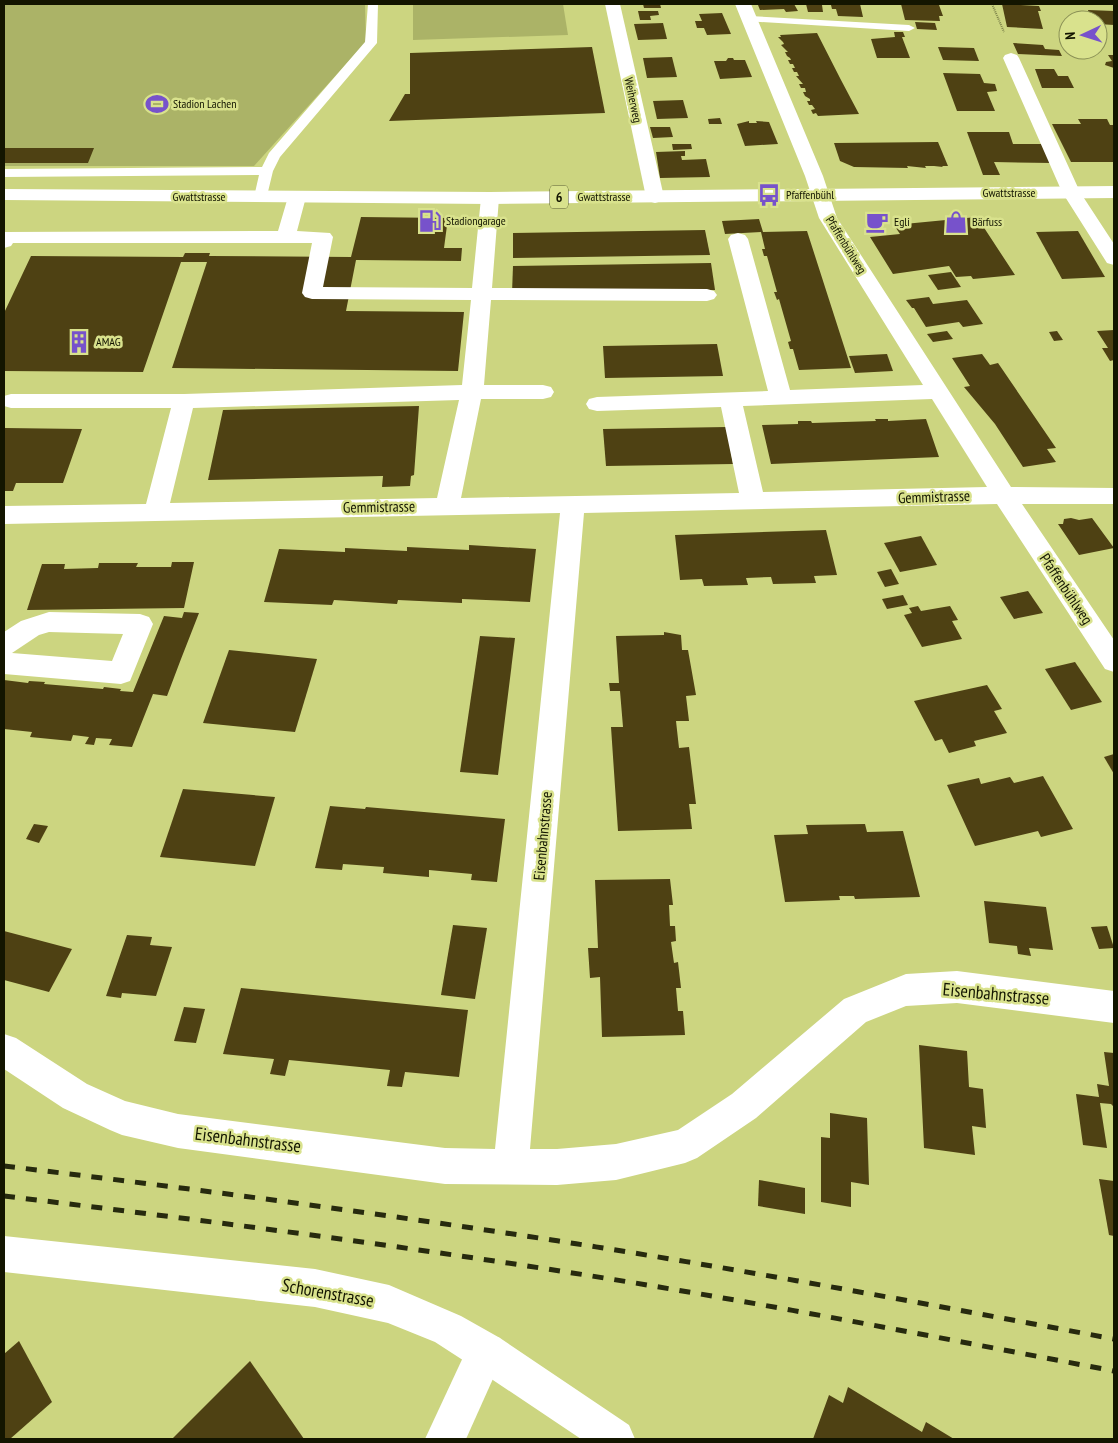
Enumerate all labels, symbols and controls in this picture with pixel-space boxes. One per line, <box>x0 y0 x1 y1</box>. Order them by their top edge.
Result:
north arrow <box>1058 10 1108 60</box>
text: N <box>1061 32 1079 40</box>
street label: Weiherweg <box>621 76 646 124</box>
sports icon: Stadion Lachen <box>144 91 170 117</box>
place label: Stadion Lachen <box>173 96 236 111</box>
bus stop icon: Pfaffenbühl <box>756 182 782 208</box>
street label: Gwattstrasse <box>983 185 1035 200</box>
road number: 6 <box>550 186 568 208</box>
place label: Pfaffenbühl <box>786 187 834 202</box>
street label: Gwattstrasse <box>173 189 225 204</box>
street label: Gwattstrasse <box>578 189 630 204</box>
fuel station icon: Stadiongarage <box>417 208 443 234</box>
cafe icon: Egli <box>864 209 890 235</box>
shop icon: Bärfuss <box>943 209 969 235</box>
place label: Stadiongarage <box>446 213 506 228</box>
street label: Pfaffenbühlweg <box>823 213 870 276</box>
place label: Egli <box>894 214 910 229</box>
place label: Bärfuss <box>972 214 1002 229</box>
building icon: AMAG <box>66 329 92 355</box>
place label: AMAG <box>96 334 121 349</box>
street label: Gemmistrasse <box>898 486 970 507</box>
street label: Gemmistrasse <box>343 496 415 517</box>
street label: Pfaffenbühlweg <box>1036 550 1097 628</box>
street label: Eisenbahnstrasse <box>529 791 556 881</box>
street label: Eisenbahnstrasse <box>942 977 1050 1010</box>
street label: Eisenbahnstrasse <box>194 1122 302 1157</box>
street label: Schorenstrasse <box>280 1273 376 1312</box>

